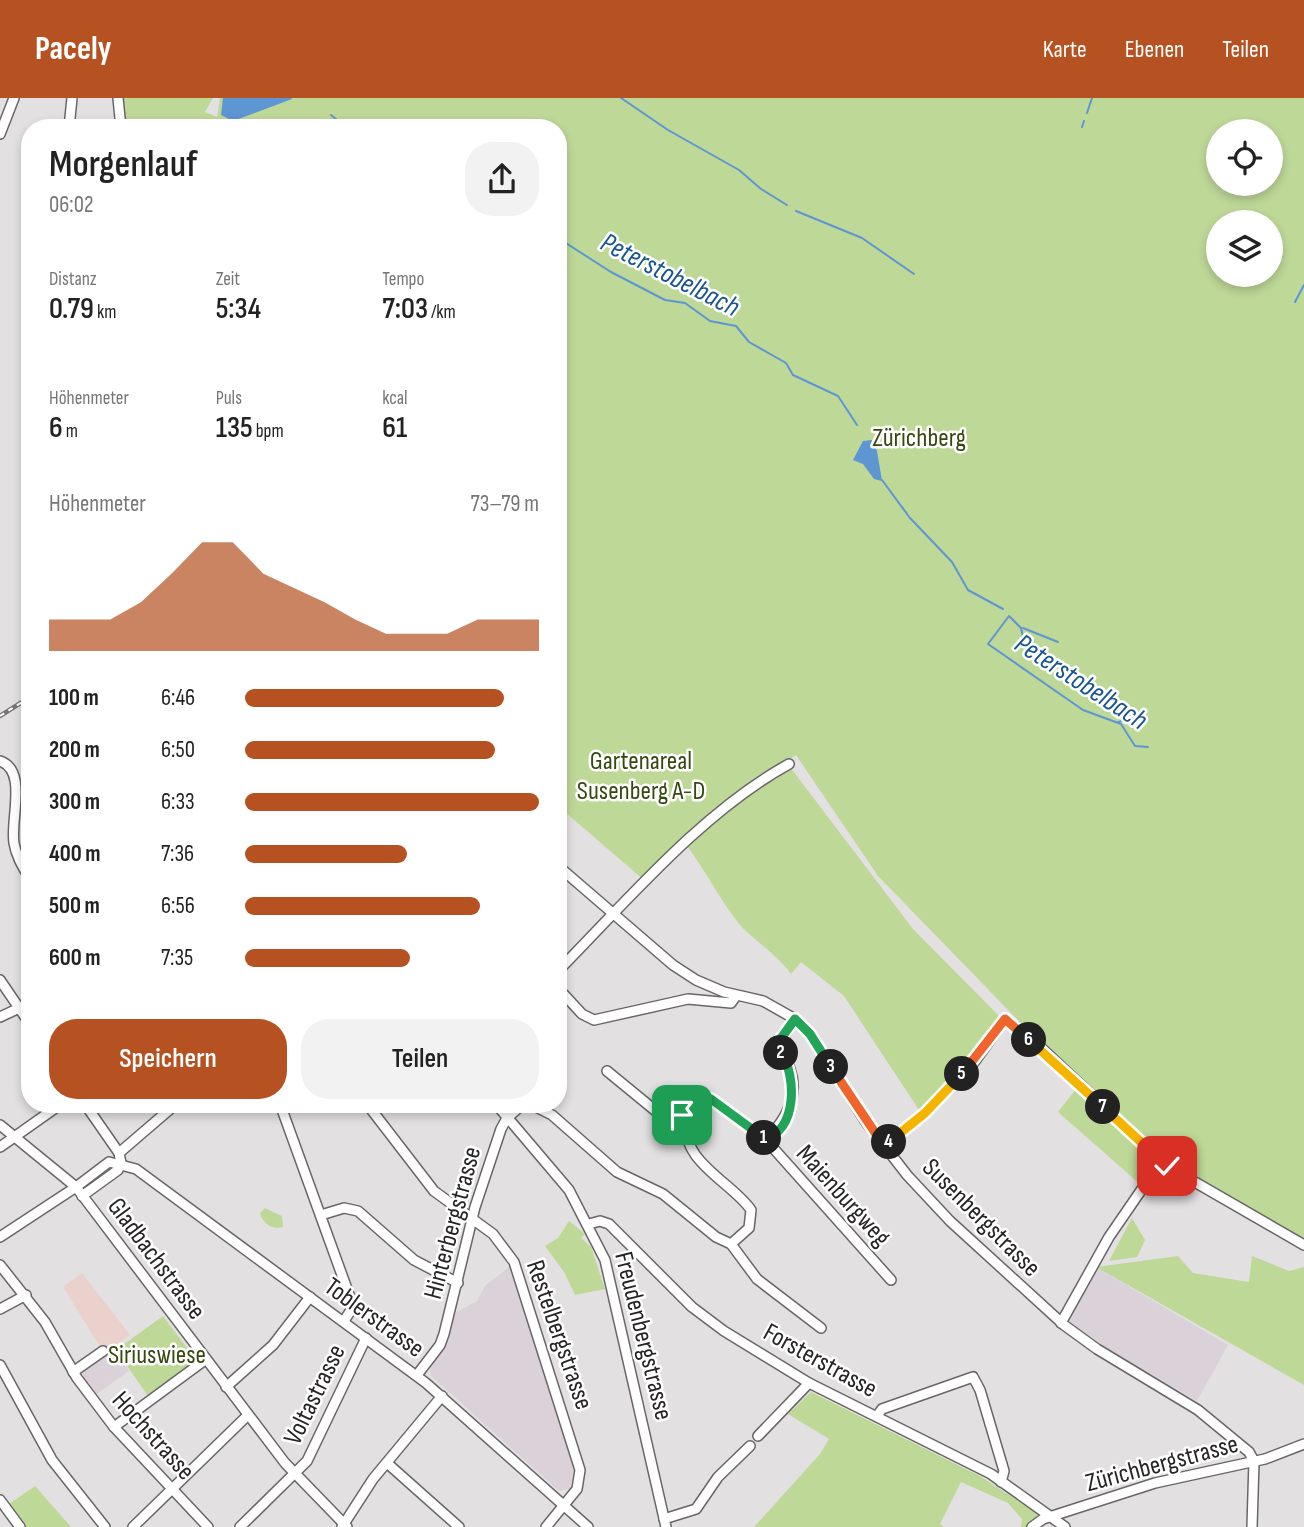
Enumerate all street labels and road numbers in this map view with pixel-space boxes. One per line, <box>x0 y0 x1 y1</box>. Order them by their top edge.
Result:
street label: Maienburgweg <box>789 1139 897 1253</box>
street label: Hinterbergstrasse <box>418 1143 488 1303</box>
street label: Susenbergstrasse <box>915 1152 1047 1284</box>
street label: Gladbachstrasse <box>100 1192 212 1326</box>
street label: Freudenbergstrasse <box>607 1249 679 1423</box>
street label: Restelbergstrasse <box>519 1256 599 1414</box>
street label: Toblerstrasse <box>318 1271 430 1365</box>
street label: Forsterstrasse <box>758 1317 882 1405</box>
street label: Voltastrasse <box>278 1340 352 1450</box>
street label: Hochstrasse <box>105 1385 201 1487</box>
street label: Zürichbergstrasse <box>1082 1429 1242 1499</box>

